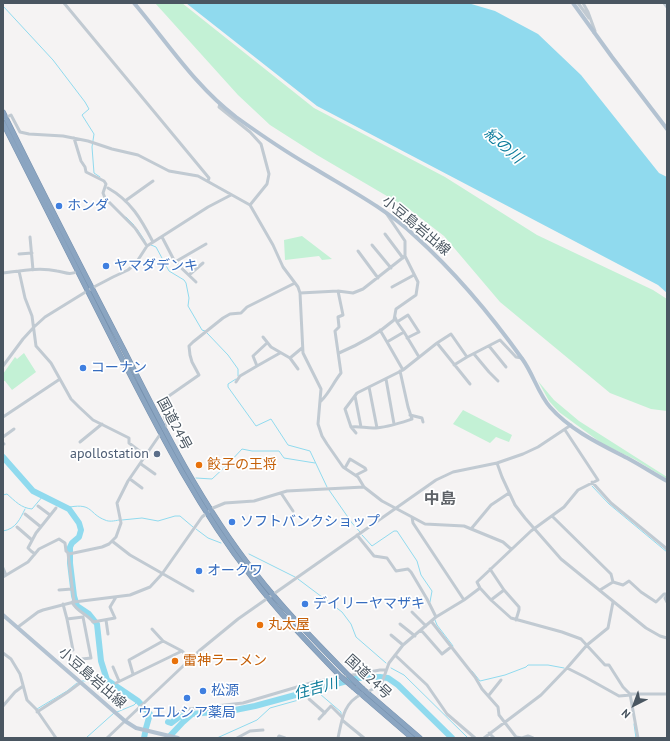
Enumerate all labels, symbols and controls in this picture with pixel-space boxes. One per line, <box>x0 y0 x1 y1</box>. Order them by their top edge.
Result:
water label: 紀の川 <box>480 124 526 168</box>
street label: 小豆島岩出線 <box>378 193 454 259</box>
place label: ホンダ <box>67 198 109 214</box>
marker: ホンダ <box>54 201 64 211</box>
place label: ヤマダデンキ <box>114 258 198 274</box>
marker: ヤマダデンキ <box>101 261 111 271</box>
place label: コーナン <box>91 360 147 376</box>
marker: コーナン <box>78 363 88 373</box>
street label: 国道24号 <box>153 395 195 453</box>
place label: apollostation <box>70 446 149 462</box>
marker: apollostation <box>152 449 162 459</box>
place label: 餃子の王将 <box>207 457 277 473</box>
marker: 餃子の王将 <box>194 460 204 470</box>
district label: 中島 <box>424 489 456 509</box>
place label: ソフトバンクショップ <box>240 514 380 530</box>
marker: ソフトバンクショップ <box>227 517 237 527</box>
place label: オークワ <box>207 563 263 579</box>
marker: オークワ <box>194 566 204 576</box>
place label: デイリーヤマザキ <box>313 596 425 612</box>
marker: デイリーヤマザキ <box>300 599 310 609</box>
place label: 丸太屋 <box>268 617 310 633</box>
marker: 丸太屋 <box>255 620 265 630</box>
street label: 小豆島岩出線 <box>55 644 129 712</box>
street label: 国道24号 <box>341 651 395 703</box>
place label: 雷神ラーメン <box>183 653 267 669</box>
marker: 雷神ラーメン <box>170 656 180 666</box>
water label: 住吉川 <box>292 674 340 704</box>
place label: 松源 <box>211 683 239 699</box>
north arrow <box>614 685 654 725</box>
marker: 松源 <box>198 686 208 696</box>
marker: ウエルシア薬局 <box>182 693 192 703</box>
place label: ウエルシア薬局 <box>138 705 236 721</box>
text: N <box>619 706 633 722</box>

